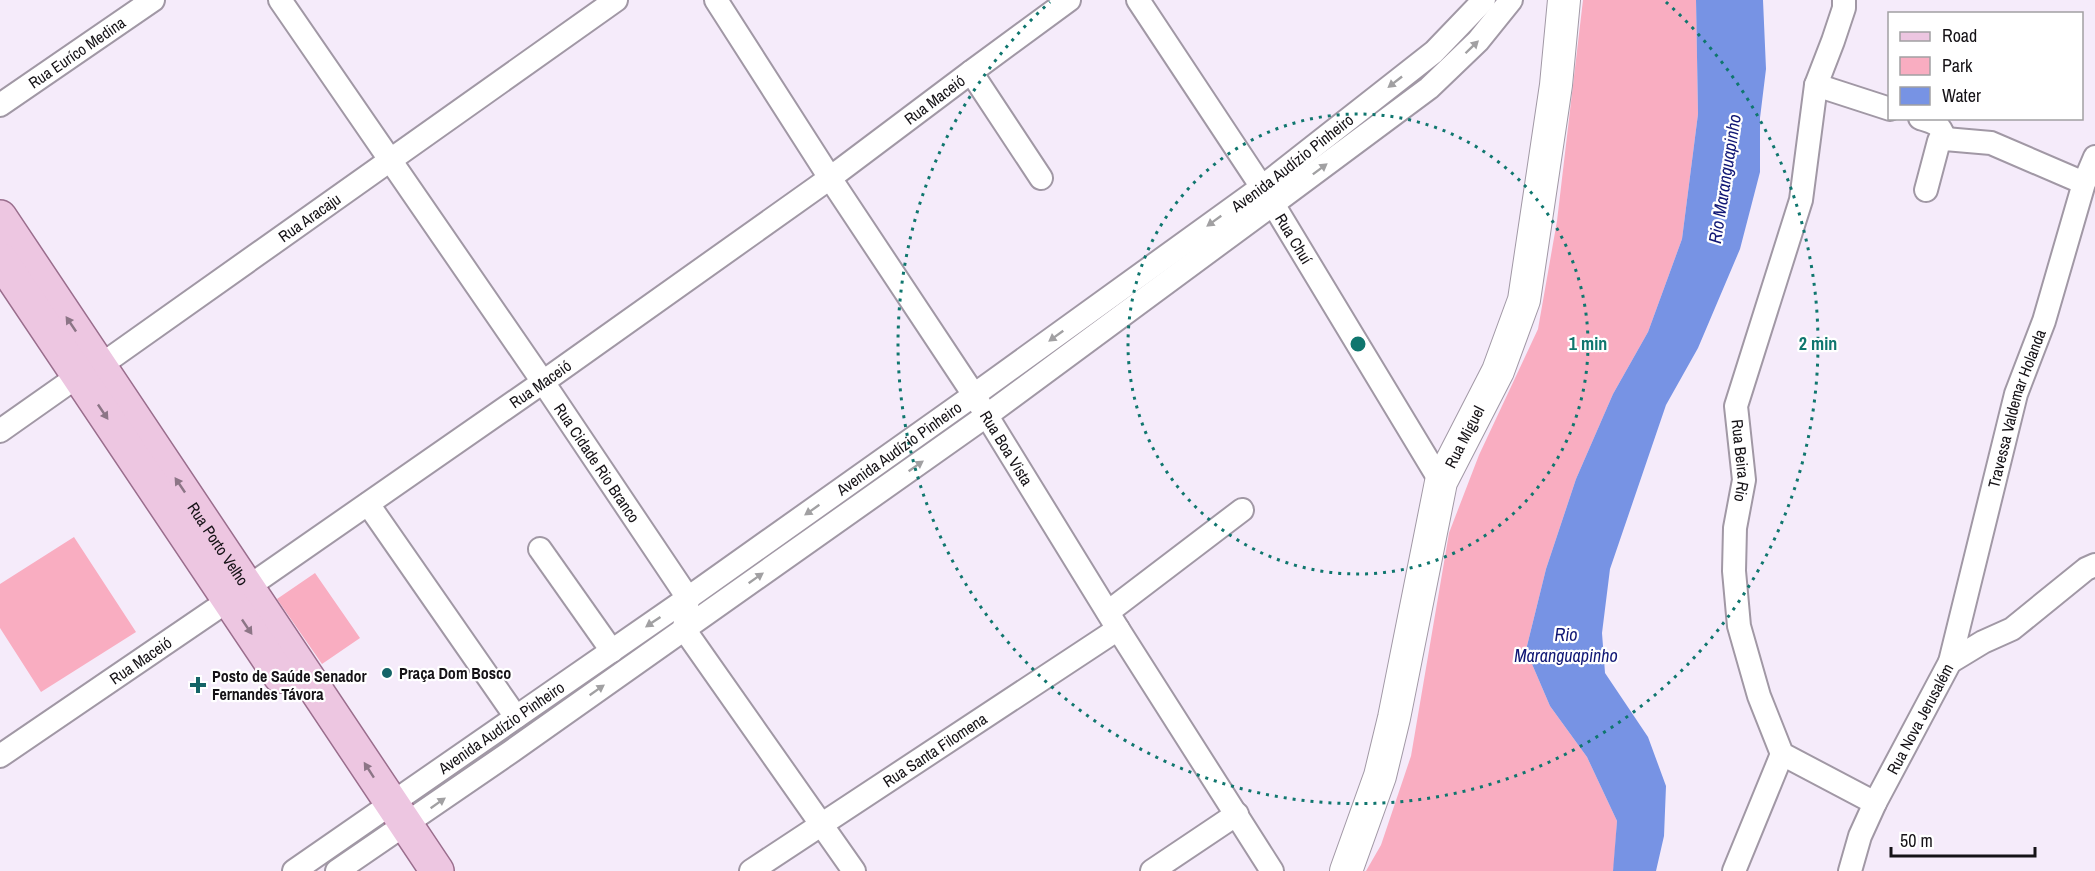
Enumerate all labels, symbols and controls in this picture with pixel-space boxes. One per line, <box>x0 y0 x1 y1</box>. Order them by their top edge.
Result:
street label: Rua Euríco Medina <box>24 11 130 93</box>
legend <box>1888 12 2083 120</box>
text: Road <box>1942 23 1977 48</box>
one-way arrow <box>1464 40 1479 54</box>
text: Park <box>1942 53 1973 78</box>
street label: Rua Maceió <box>899 69 969 130</box>
one-way arrow <box>1388 76 1403 88</box>
text: Water <box>1942 83 1981 108</box>
street label: Avenida Audízio Pinheiro <box>1226 109 1358 217</box>
water label: Rio Maranguapinho <box>1702 113 1747 245</box>
one-way arrow <box>1312 163 1328 175</box>
street label: Rua Aracaju <box>274 188 345 247</box>
street label: Rua Chuí <box>1270 209 1318 268</box>
one-way arrow <box>1207 215 1223 227</box>
one-way arrow <box>66 316 77 332</box>
street label: Travessa Valdemar Holanda <box>1982 325 2051 490</box>
one-way arrow <box>1049 329 1064 341</box>
text: 1 min <box>1569 331 1607 356</box>
text: 2 min <box>1799 331 1837 356</box>
centre of rings <box>1348 334 1368 354</box>
street label: Rua Maceió <box>505 354 575 413</box>
street label: Avenida Audízio Pinheiro <box>831 396 966 501</box>
street label: Rua Cidade Rio Branco <box>549 399 645 527</box>
street label: Rua Miguel <box>1439 402 1489 472</box>
one-way arrow <box>97 404 109 420</box>
street label: Rua Boa Vista <box>975 406 1038 490</box>
street label: Rua Beira Rio <box>1727 418 1755 504</box>
one-way arrow <box>907 460 923 472</box>
one-way arrow <box>174 478 186 494</box>
street label: Rua Porto Velho <box>183 498 254 590</box>
one-way arrow <box>805 504 821 516</box>
one-way arrow <box>748 572 764 584</box>
one-way arrow <box>645 617 661 628</box>
one-way arrow <box>241 618 252 635</box>
water label: Rio Maranguapinho <box>1514 622 1618 668</box>
street label: Rua Maceió <box>105 631 176 689</box>
street label: Rua Nova Jerusalém <box>1881 660 1958 778</box>
place label: Praça Dom Bosco <box>399 662 511 684</box>
place label: Posto de Saúde Senador Fernandes Távora <box>212 665 367 705</box>
marker: Praça Dom Bosco <box>380 666 394 680</box>
marker: Posto de Saúde Senador Fernandes Távora <box>189 676 207 694</box>
street label: Avenida Audízio Pinheiro <box>433 676 569 779</box>
one-way arrow <box>589 685 605 696</box>
street label: Rua Santa Filomena <box>878 707 992 792</box>
one-way arrow <box>363 763 375 779</box>
one-way arrow <box>429 797 445 809</box>
scale bar <box>1891 820 2035 858</box>
text: 50 m <box>1900 828 1933 853</box>

